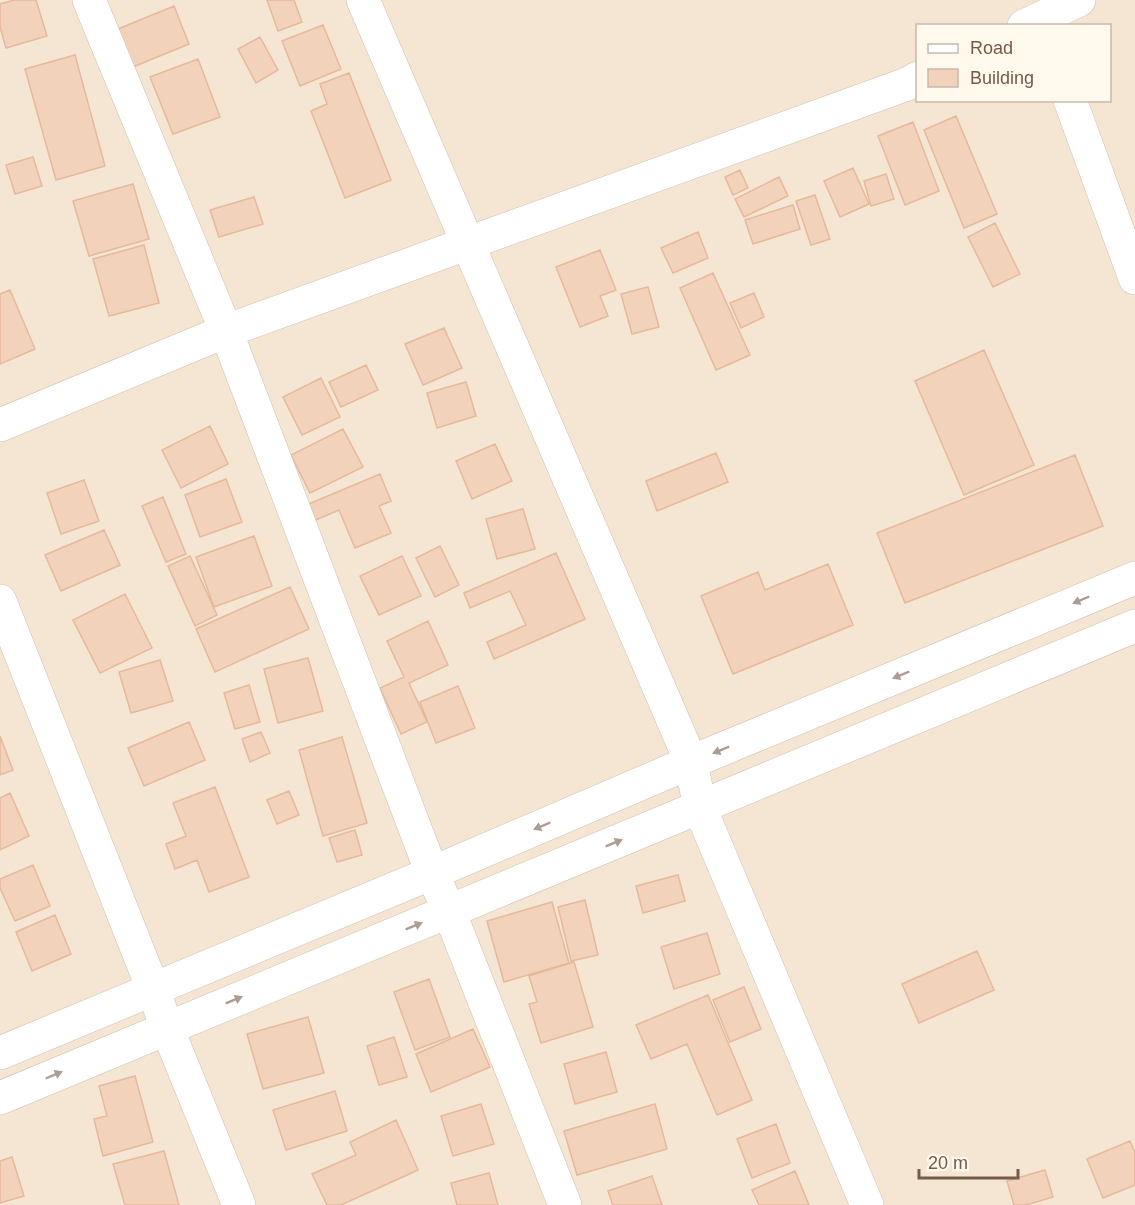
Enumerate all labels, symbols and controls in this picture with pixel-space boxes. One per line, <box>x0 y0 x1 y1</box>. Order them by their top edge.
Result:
legend <box>916 24 1111 102</box>
text: Road <box>970 38 1013 58</box>
text: Building <box>970 68 1034 88</box>
one-way arrow <box>1072 596 1090 605</box>
one-way arrow <box>892 671 910 680</box>
one-way arrow <box>712 746 730 755</box>
one-way arrow <box>533 822 550 831</box>
one-way arrow <box>605 838 623 848</box>
one-way arrow <box>405 921 423 930</box>
one-way arrow <box>225 995 243 1004</box>
one-way arrow <box>45 1070 63 1079</box>
scale bar <box>919 1142 1018 1180</box>
text: 20 m <box>928 1153 968 1173</box>

